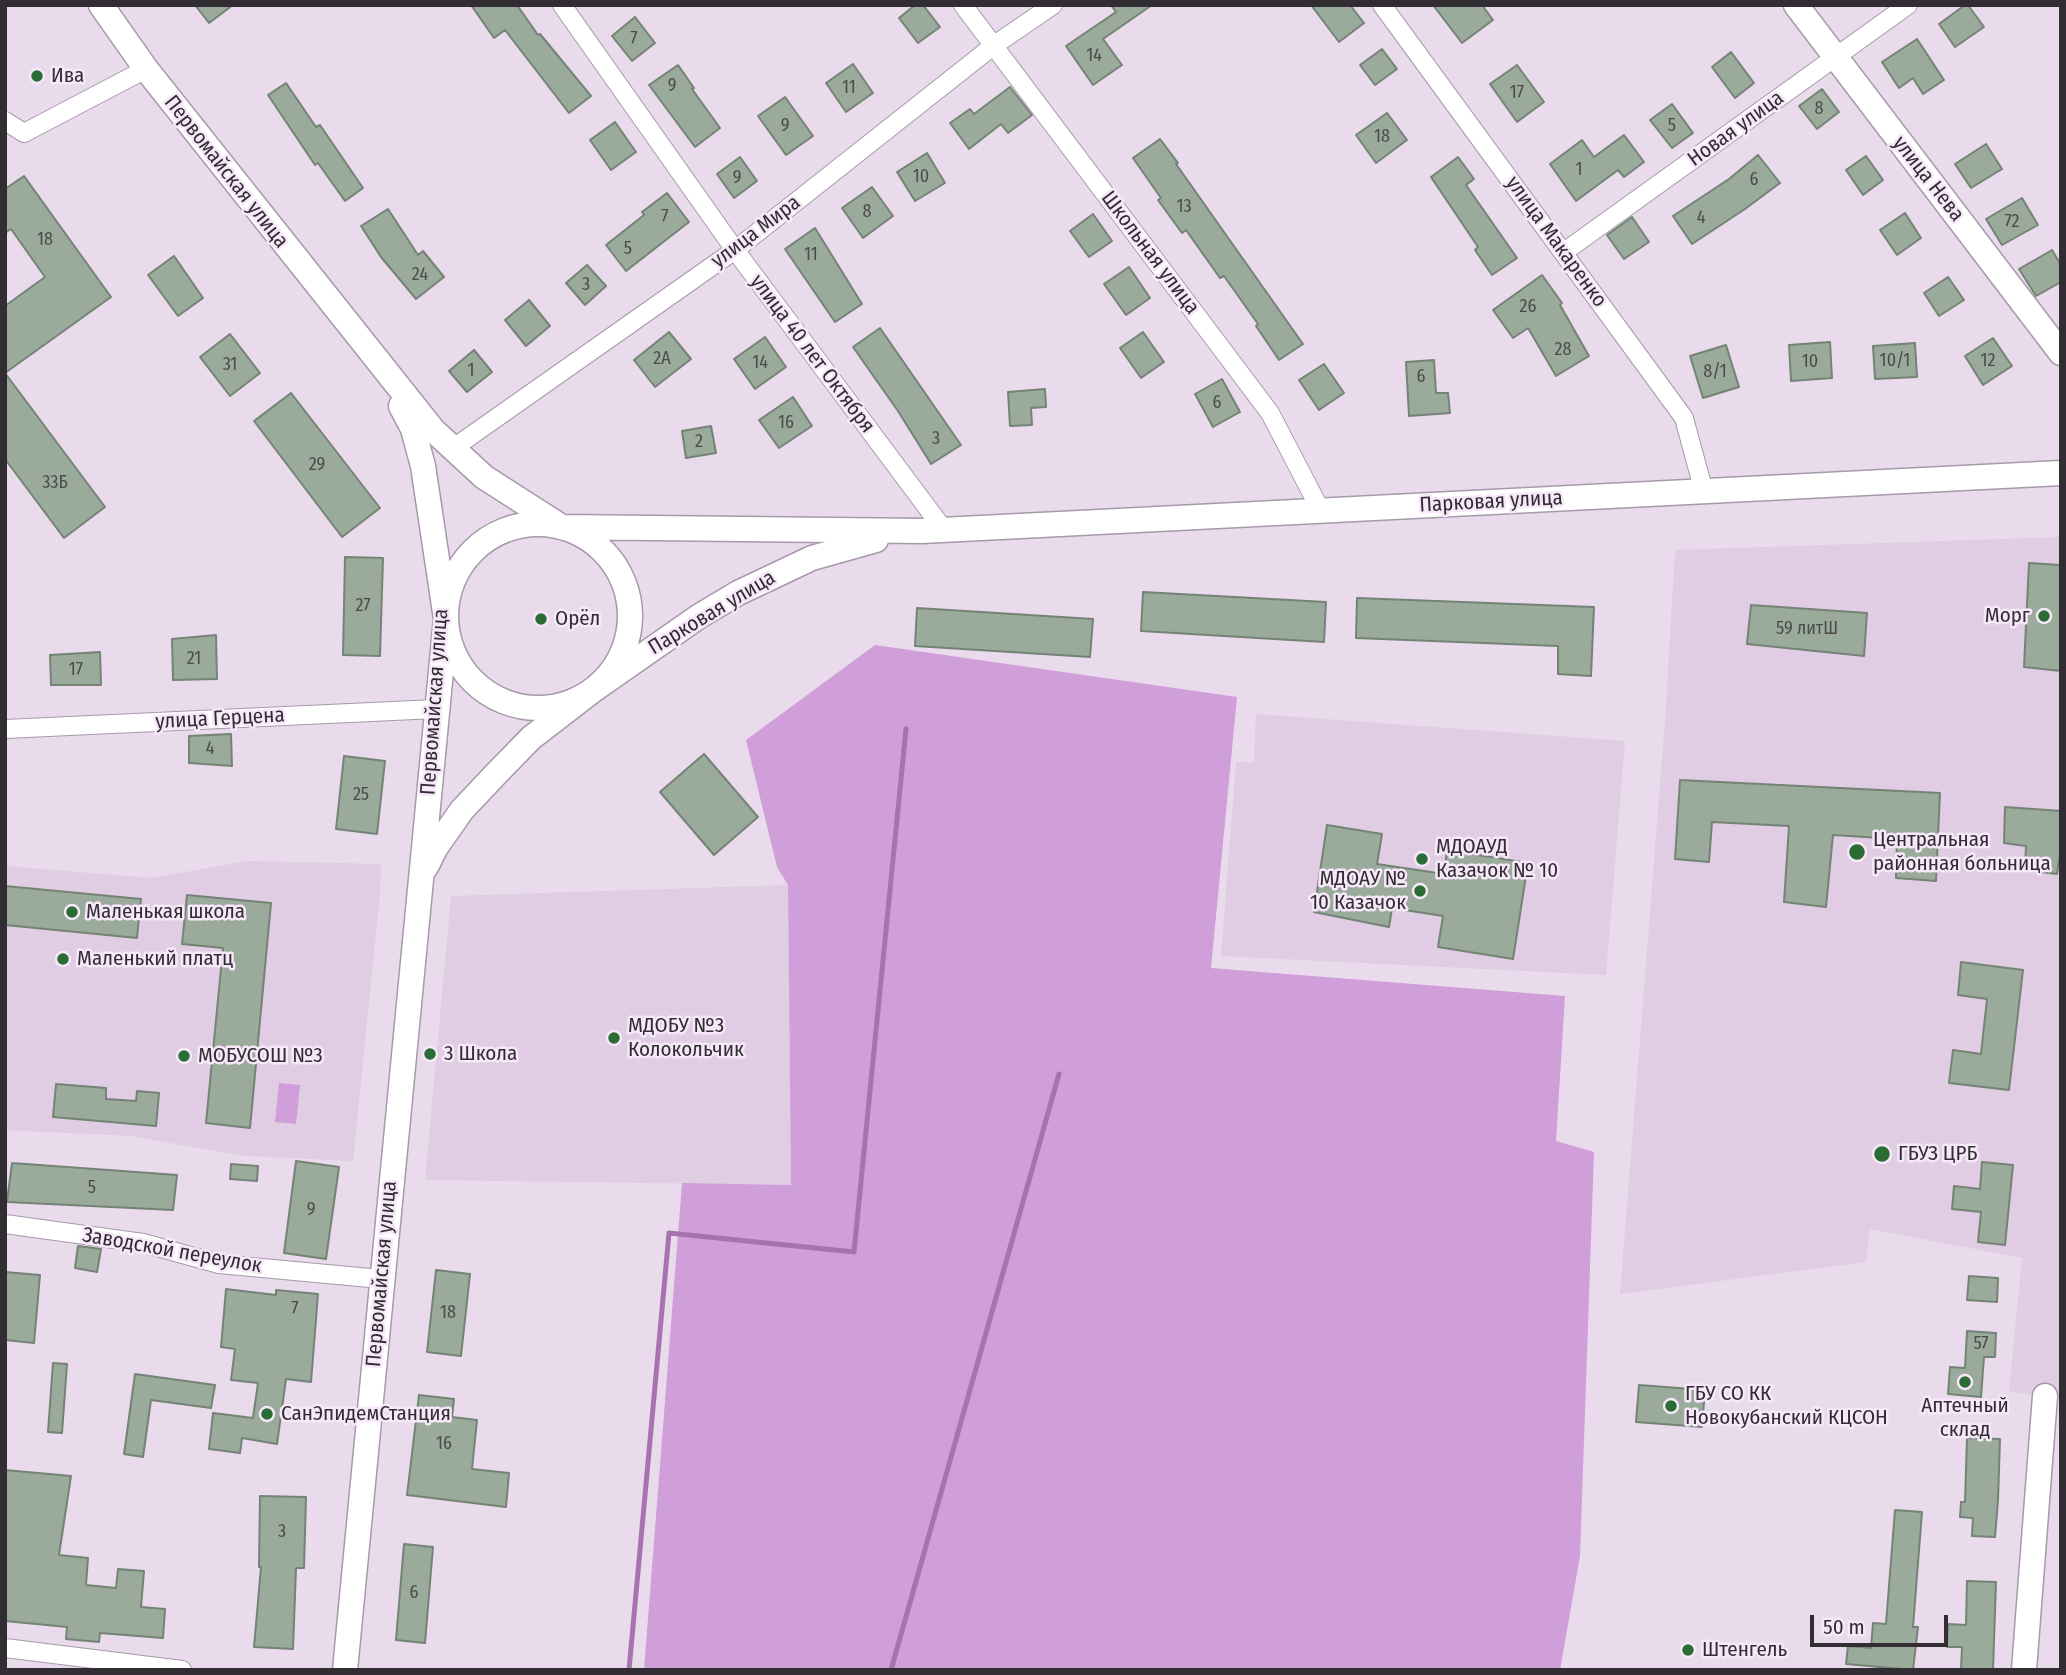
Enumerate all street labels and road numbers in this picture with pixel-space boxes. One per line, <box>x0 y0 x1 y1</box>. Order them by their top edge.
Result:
street label: Новая улица <box>1683 86 1789 172</box>
street label: Первомайская улица <box>159 91 293 253</box>
street label: улица Нева <box>1887 131 1969 227</box>
street label: улица Макаренко <box>1500 171 1612 313</box>
street label: Школьная улица <box>1095 186 1205 320</box>
street label: улица Мира <box>706 190 806 274</box>
street label: улица 40 лет Октября <box>744 270 880 438</box>
street label: Парковая улица <box>1419 486 1563 518</box>
street label: Парковая улица <box>644 565 780 661</box>
street label: Первомайская улица <box>416 608 454 796</box>
street label: улица Герцена <box>155 703 285 735</box>
street label: Первомайская улица <box>361 1180 403 1368</box>
street label: Заводской переулок <box>80 1223 264 1279</box>

